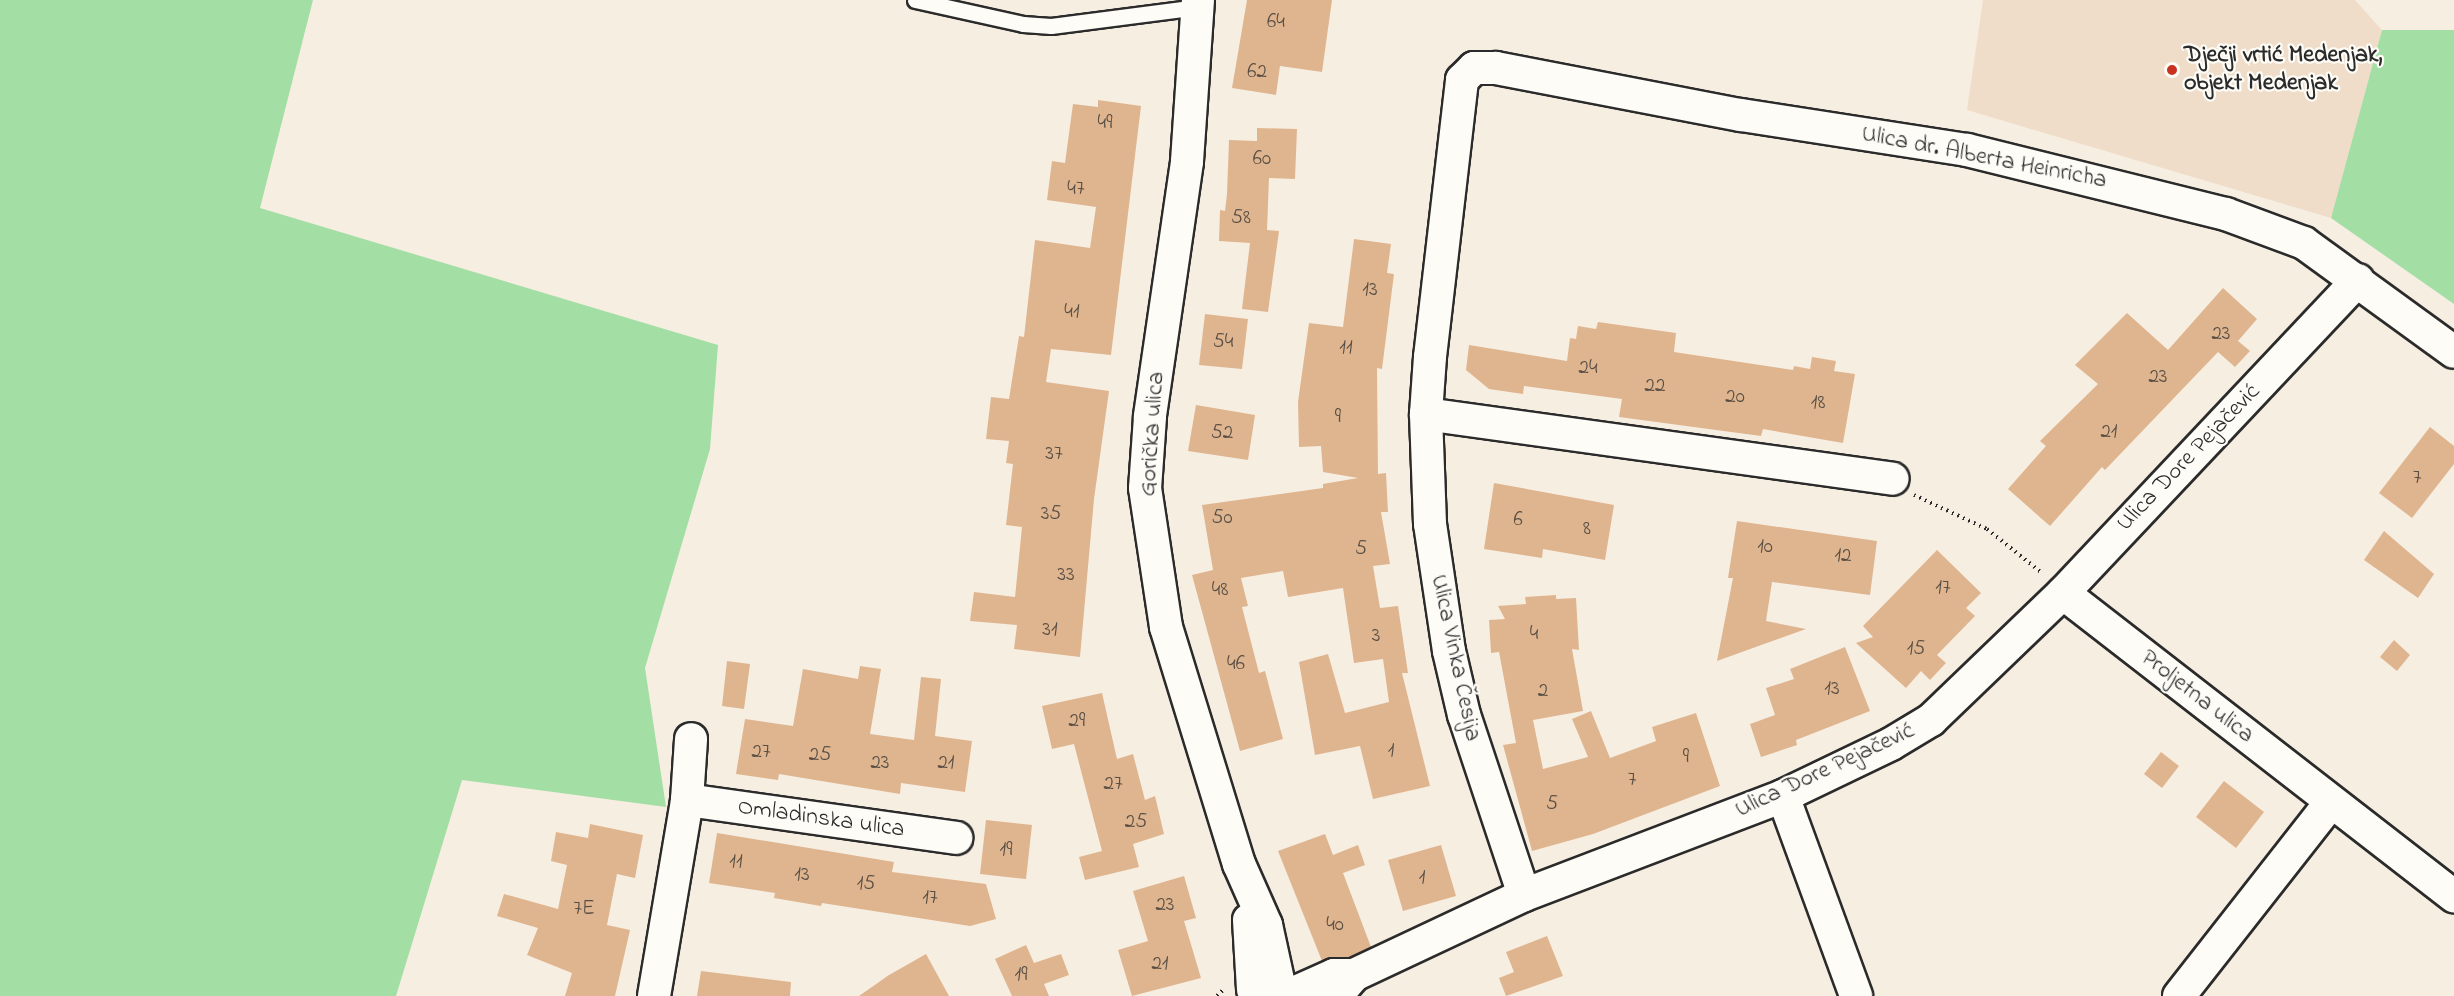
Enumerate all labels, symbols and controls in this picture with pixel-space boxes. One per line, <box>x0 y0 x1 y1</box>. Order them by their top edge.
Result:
house number: 64 <box>1267 9 1285 35</box>
place label: Dječji vrtić Medenjak, objekt Medenjak <box>2184 42 2382 98</box>
house number: 62 <box>1247 59 1267 85</box>
marker: Dječji vrtić Medenjak, objekt Medenjak <box>2165 63 2179 77</box>
house number: 49 <box>1098 110 1112 136</box>
street label: Ulica dr. Alberta Heinricha <box>1859 120 2109 196</box>
house number: 60 <box>1253 146 1271 172</box>
house number: 47 <box>1067 176 1085 202</box>
house number: 58 <box>1231 205 1251 231</box>
house number: 13 <box>1362 277 1378 303</box>
house number: 41 <box>1064 299 1080 325</box>
house number: 23 <box>2211 321 2231 347</box>
house number: 54 <box>1213 329 1233 355</box>
house number: 11 <box>1339 335 1353 361</box>
house number: 24 <box>1578 355 1598 381</box>
house number: 23 <box>2148 364 2168 390</box>
street label: Gorička ulica <box>1134 371 1172 497</box>
house number: 22 <box>1645 373 1665 399</box>
street label: Ulica Dore Pejačević <box>2111 378 2267 538</box>
house number: 20 <box>1725 384 1745 410</box>
house number: 18 <box>1811 390 1825 416</box>
house number: 9 <box>1335 404 1341 430</box>
house number: 21 <box>2100 419 2118 445</box>
house number: 52 <box>1211 420 1233 446</box>
house number: 37 <box>1045 441 1063 467</box>
house number: 7 <box>2413 465 2421 491</box>
house number: 35 <box>1041 501 1061 527</box>
house number: 50 <box>1211 505 1233 531</box>
house number: 6 <box>1513 507 1523 533</box>
house number: 8 <box>1583 516 1591 542</box>
house number: 10 <box>1757 534 1773 560</box>
house number: 5 <box>1355 536 1367 562</box>
house number: 12 <box>1834 543 1852 569</box>
house number: 33 <box>1057 562 1075 588</box>
street label: Ulica Vinka Česija <box>1423 572 1487 744</box>
house number: 17 <box>1935 575 1951 601</box>
house number: 48 <box>1212 577 1228 603</box>
house number: 31 <box>1042 617 1058 643</box>
house number: 4 <box>1530 621 1538 647</box>
house number: 3 <box>1372 623 1380 649</box>
house number: 15 <box>1907 636 1925 662</box>
street label: Proljetna ulica <box>2135 644 2259 750</box>
house number: 46 <box>1227 651 1245 677</box>
house number: 13 <box>1824 676 1840 702</box>
house number: 2 <box>1538 678 1548 704</box>
house number: 29 <box>1069 708 1085 734</box>
street label: Ulica Dore Pejačević <box>1731 717 1919 825</box>
house number: 1 <box>1388 738 1394 764</box>
house number: 27 <box>751 739 771 765</box>
house number: 25 <box>809 742 831 768</box>
house number: 9 <box>1683 744 1689 770</box>
house number: 23 <box>870 750 890 776</box>
house number: 21 <box>937 750 955 776</box>
house number: 7 <box>1628 767 1636 793</box>
house number: 27 <box>1103 771 1123 797</box>
house number: 5 <box>1546 791 1558 817</box>
street label: Omladinska ulica <box>736 793 906 845</box>
house number: 25 <box>1125 809 1147 835</box>
house number: 19 <box>1000 837 1012 863</box>
house number: 11 <box>729 849 743 875</box>
house number: 13 <box>794 862 810 888</box>
house number: 1 <box>1419 865 1425 891</box>
house number: 15 <box>857 871 875 897</box>
house number: 17 <box>922 885 938 911</box>
house number: 23 <box>1155 892 1175 918</box>
house number: 7E <box>573 896 595 922</box>
house number: 40 <box>1326 912 1344 938</box>
house number: 21 <box>1151 951 1169 977</box>
house number: 19 <box>1015 962 1027 988</box>

